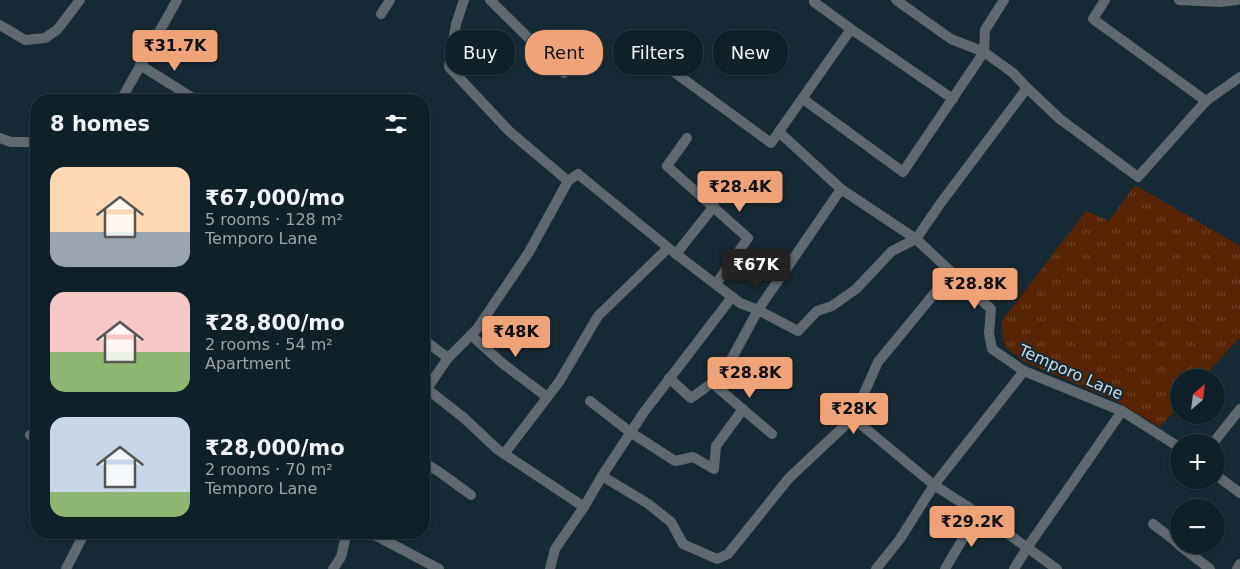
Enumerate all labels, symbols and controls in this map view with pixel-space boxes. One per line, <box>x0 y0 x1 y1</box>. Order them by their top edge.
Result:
pin: ₹31.7K <box>134 30 216 72</box>
chip: Buy <box>445 30 515 75</box>
chip: Rent <box>525 30 603 75</box>
chip: Filters <box>613 30 703 75</box>
chip: New <box>713 30 788 75</box>
text: ₹31.7K <box>143 36 207 55</box>
icon: filters <box>382 110 410 138</box>
text: 8 homes <box>50 112 150 136</box>
pin: ₹28.4K <box>699 170 781 213</box>
text: ₹28.4K <box>708 177 772 196</box>
text: ₹67,000/mo <box>205 186 345 210</box>
icon: home <box>90 187 150 247</box>
text: 5 rooms · 128 m² <box>205 210 343 229</box>
text: Temporo Lane <box>205 229 317 248</box>
pin: ₹67K <box>726 248 786 291</box>
text: ₹67K <box>733 255 779 274</box>
pin: ₹28.8K <box>934 268 1016 310</box>
text: ₹28.8K <box>943 274 1007 293</box>
text: ₹28,800/mo <box>205 311 345 335</box>
icon: home <box>90 312 150 372</box>
pin: ₹48K <box>486 316 546 358</box>
text: ₹48K <box>493 322 539 341</box>
text: 2 rooms · 54 m² <box>205 335 333 354</box>
street label: Temporo Lane <box>1015 340 1126 404</box>
text: Apartment <box>205 354 291 373</box>
pin: ₹28.8K <box>709 356 791 399</box>
text: ₹28.8K <box>718 363 782 382</box>
north arrow <box>1170 369 1225 424</box>
map controls <box>1170 369 1225 554</box>
pin: ₹28K <box>824 392 884 435</box>
text: ₹28K <box>831 399 877 418</box>
button: + <box>1170 434 1225 489</box>
text: ₹28,000/mo <box>205 436 345 460</box>
icon: home <box>90 437 150 497</box>
text: 2 rooms · 70 m² <box>205 460 333 479</box>
text: Temporo Lane <box>205 479 317 498</box>
button: − <box>1170 499 1225 554</box>
pin: ₹29.2K <box>931 506 1013 548</box>
text: ₹29.2K <box>940 512 1004 531</box>

